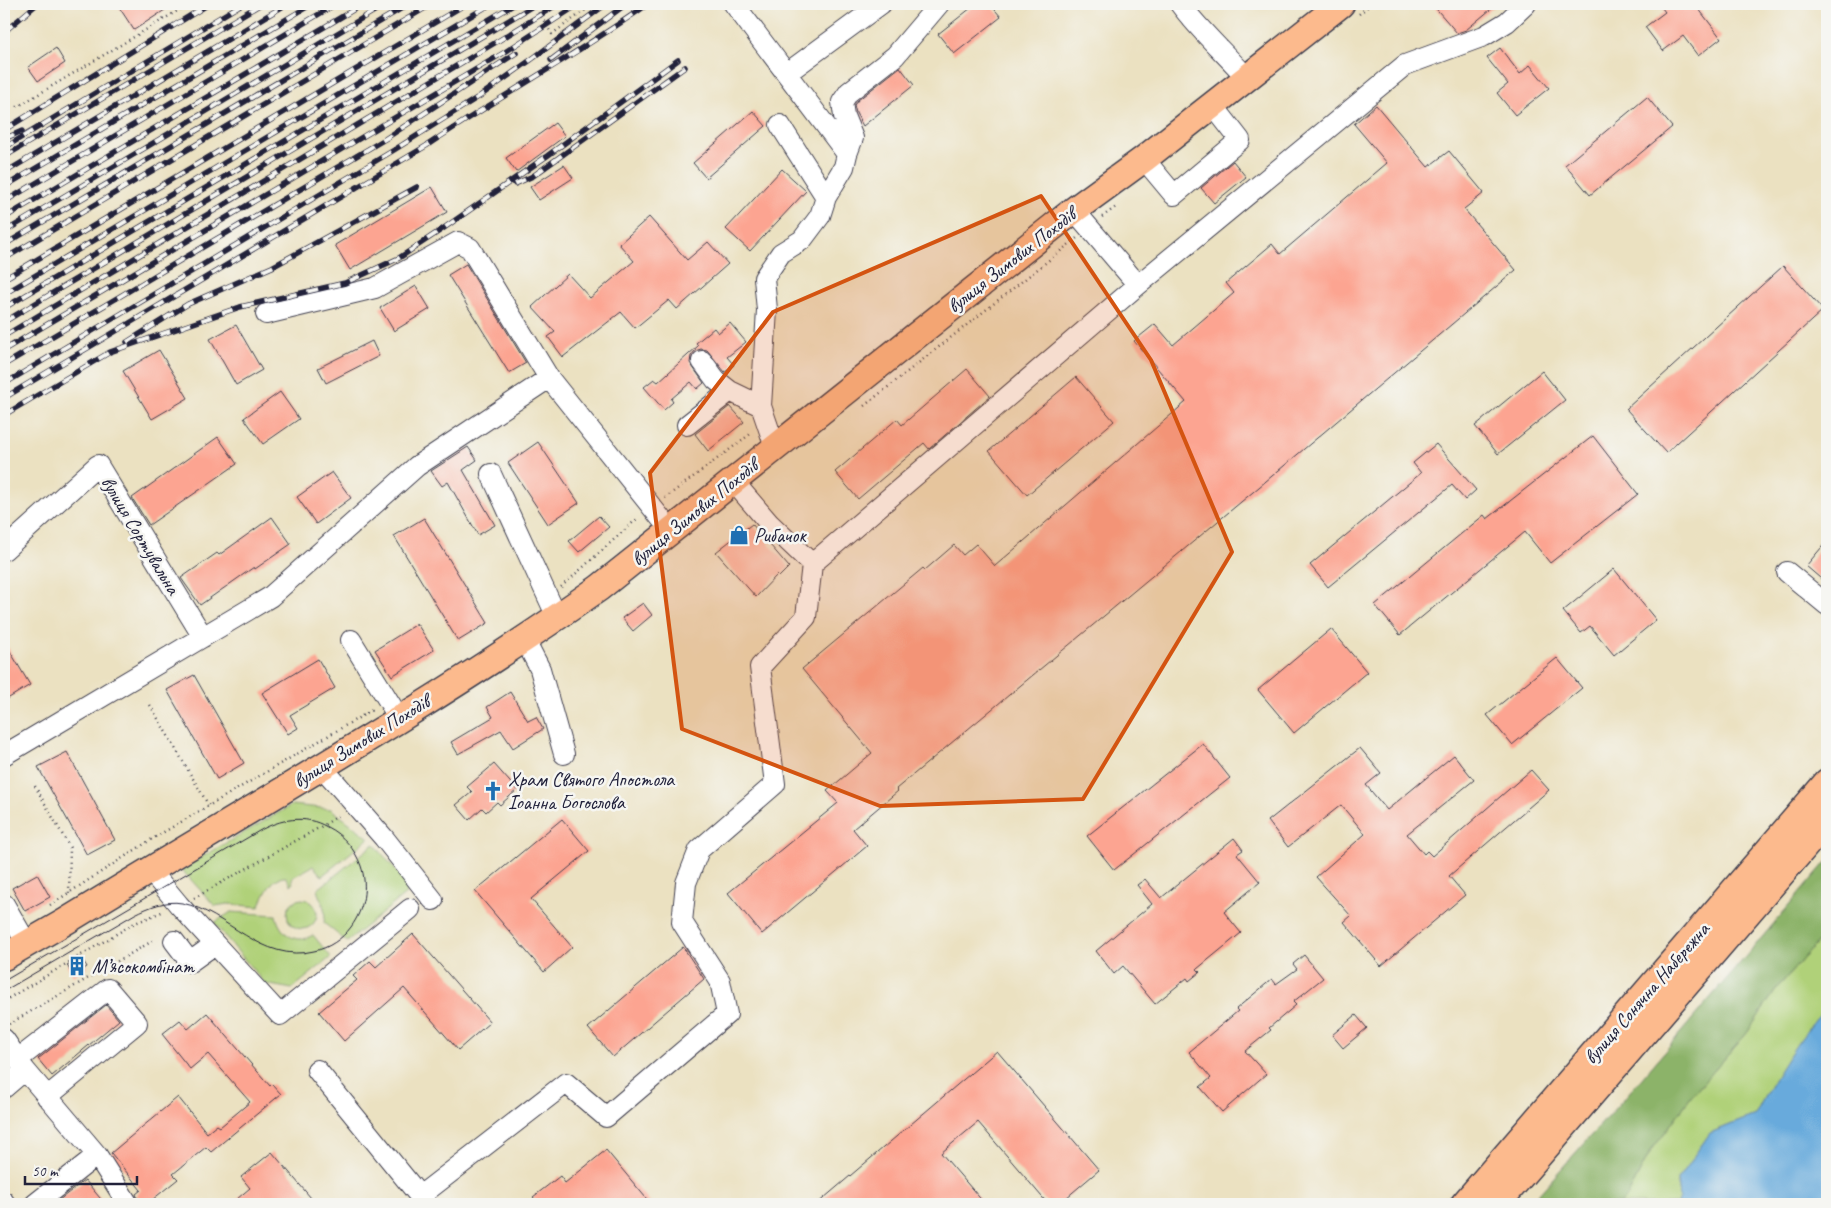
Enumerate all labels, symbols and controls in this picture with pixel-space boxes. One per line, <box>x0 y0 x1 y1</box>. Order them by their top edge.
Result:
street label: вулиця Зимових Походів <box>942 199 1085 318</box>
street label: вулиця Зимових Походів <box>626 450 767 571</box>
street label: вулиця Сортувальна <box>95 471 186 600</box>
place label: Рибачок <box>754 523 807 548</box>
shop icon: Рибачок <box>728 524 750 546</box>
street label: вулиця Зимових Походів <box>288 687 438 793</box>
place label: Храм Святого Апостола Іоанна Богослова <box>508 767 675 815</box>
church icon: Храм Святого Апостола Іоанна Богослова <box>482 780 504 802</box>
street label: вулиця Сонячна Набережна <box>1578 917 1715 1069</box>
place label: М’ясокомбінат <box>92 954 196 979</box>
building icon: М’ясокомбінат <box>66 955 88 977</box>
scale bar <box>25 1153 138 1185</box>
text: 50 m <box>32 1162 59 1181</box>

